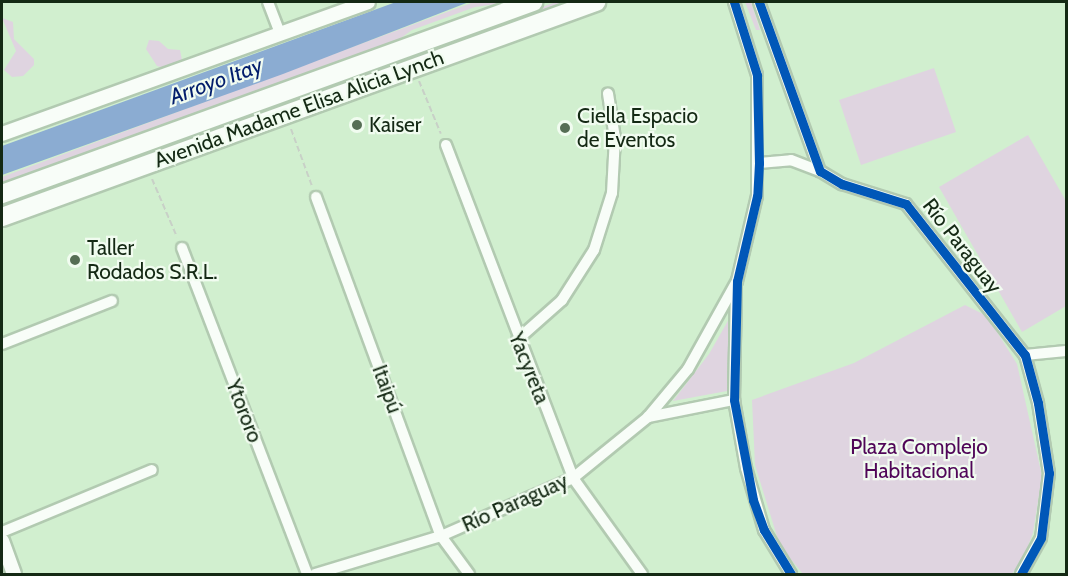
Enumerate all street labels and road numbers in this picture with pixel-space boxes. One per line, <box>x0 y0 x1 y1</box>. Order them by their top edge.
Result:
street label: Avenida Madame Elisa Alicia Lynch <box>151 45 447 173</box>
street label: Río Paraguay <box>917 194 1007 298</box>
street label: Yacyreta <box>503 329 555 407</box>
street label: Itaipú <box>367 361 407 417</box>
street label: Ytororo <box>220 376 268 446</box>
street label: Río Paraguay <box>458 468 572 538</box>

